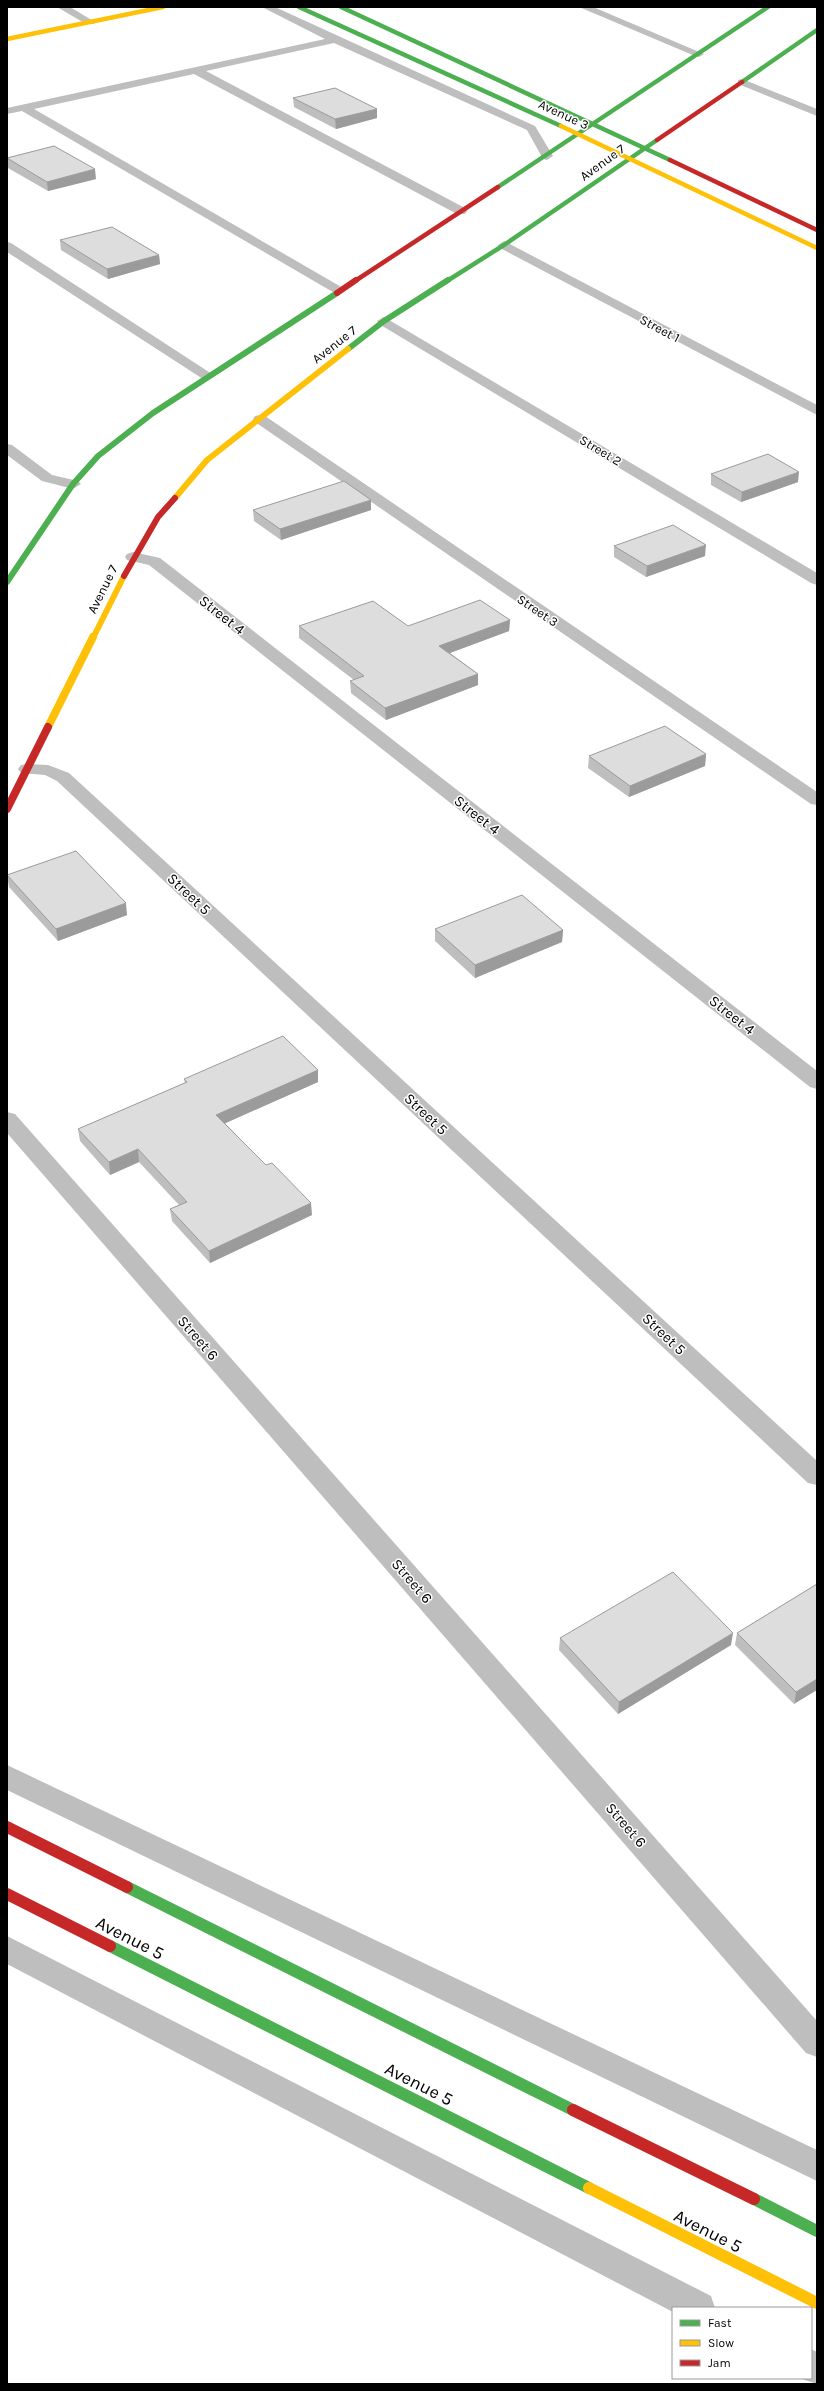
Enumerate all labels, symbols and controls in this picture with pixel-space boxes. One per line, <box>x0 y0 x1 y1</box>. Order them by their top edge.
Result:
street label: Avenue 3 <box>536 96 591 133</box>
street label: Avenue 7 <box>577 141 628 184</box>
street label: Street 1 <box>637 312 682 345</box>
street label: Avenue 7 <box>309 322 359 366</box>
street label: Street 2 <box>577 432 624 469</box>
street label: Avenue 7 <box>84 563 121 616</box>
street label: Street 3 <box>514 591 561 630</box>
street label: Street 4 <box>196 592 249 639</box>
street label: Street 4 <box>451 792 504 839</box>
street label: Street 5 <box>163 869 215 919</box>
street label: Street 4 <box>706 992 759 1039</box>
street label: Street 5 <box>400 1089 452 1139</box>
street label: Street 5 <box>638 1309 690 1359</box>
street label: Street 6 <box>174 1312 222 1364</box>
street label: Street 6 <box>388 1555 436 1607</box>
street label: Street 6 <box>602 1799 650 1851</box>
street label: Avenue 5 <box>92 1911 168 1965</box>
street label: Avenue 5 <box>381 2057 457 2111</box>
street label: Avenue 5 <box>670 2204 746 2258</box>
legend <box>672 2307 812 2379</box>
text: Fast <box>708 2316 732 2330</box>
text: Slow <box>708 2336 734 2350</box>
text: Jam <box>708 2356 731 2370</box>

